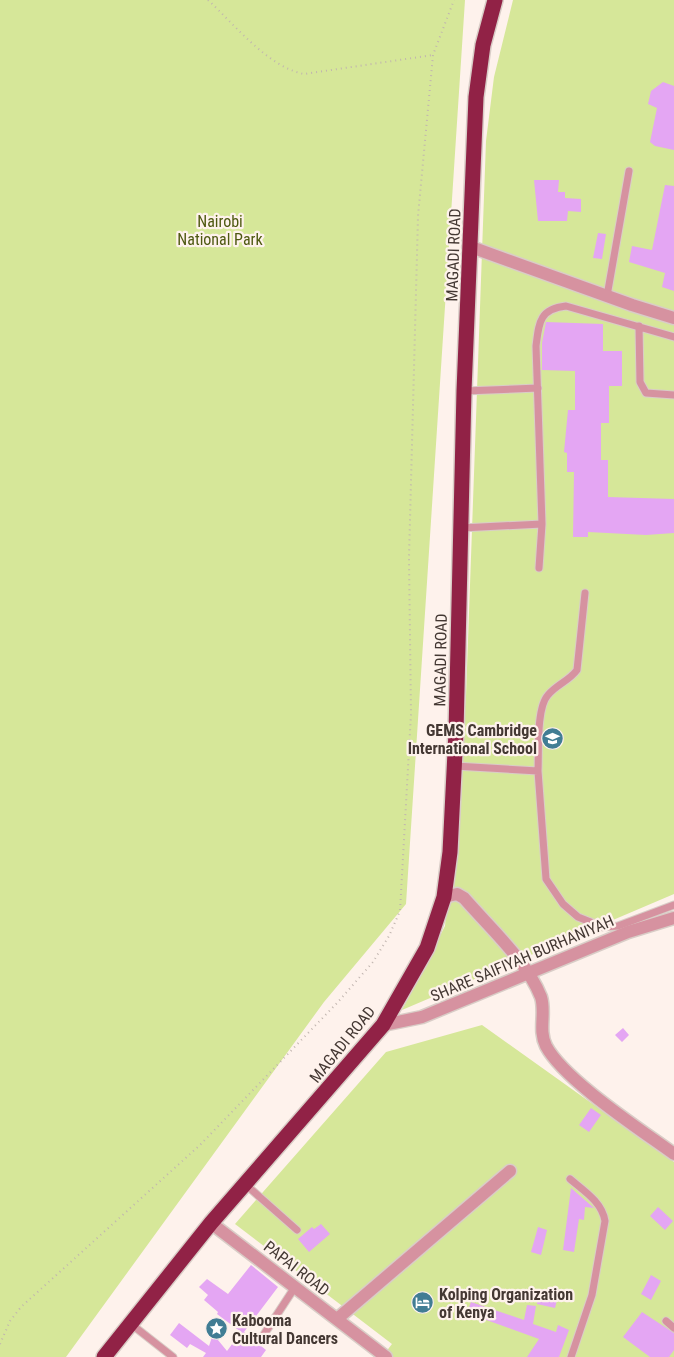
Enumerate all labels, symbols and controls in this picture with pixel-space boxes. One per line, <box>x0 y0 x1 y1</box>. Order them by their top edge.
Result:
street label: MAGADI ROAD <box>442 208 465 302</box>
park label: Nairobi National Park <box>177 212 263 249</box>
street label: MAGADI ROAD <box>430 613 451 707</box>
place label: GEMS Cambridge International School <box>408 721 537 758</box>
school or university icon: GEMS Cambridge International School <box>541 727 565 751</box>
street label: SHARE SAIFIYAH BURHANIYAH <box>428 911 617 1006</box>
street label: MAGADI ROAD <box>306 1002 379 1086</box>
street label: PAPAI ROAD <box>260 1237 333 1300</box>
place label: Kolping Organization of Kenya <box>439 1285 573 1322</box>
hotel icon: Kolping Organization of Kenya <box>411 1291 435 1315</box>
place label: Kabooma Cultural Dancers <box>232 1311 338 1348</box>
place icon: Kabooma Cultural Dancers <box>204 1317 228 1341</box>

